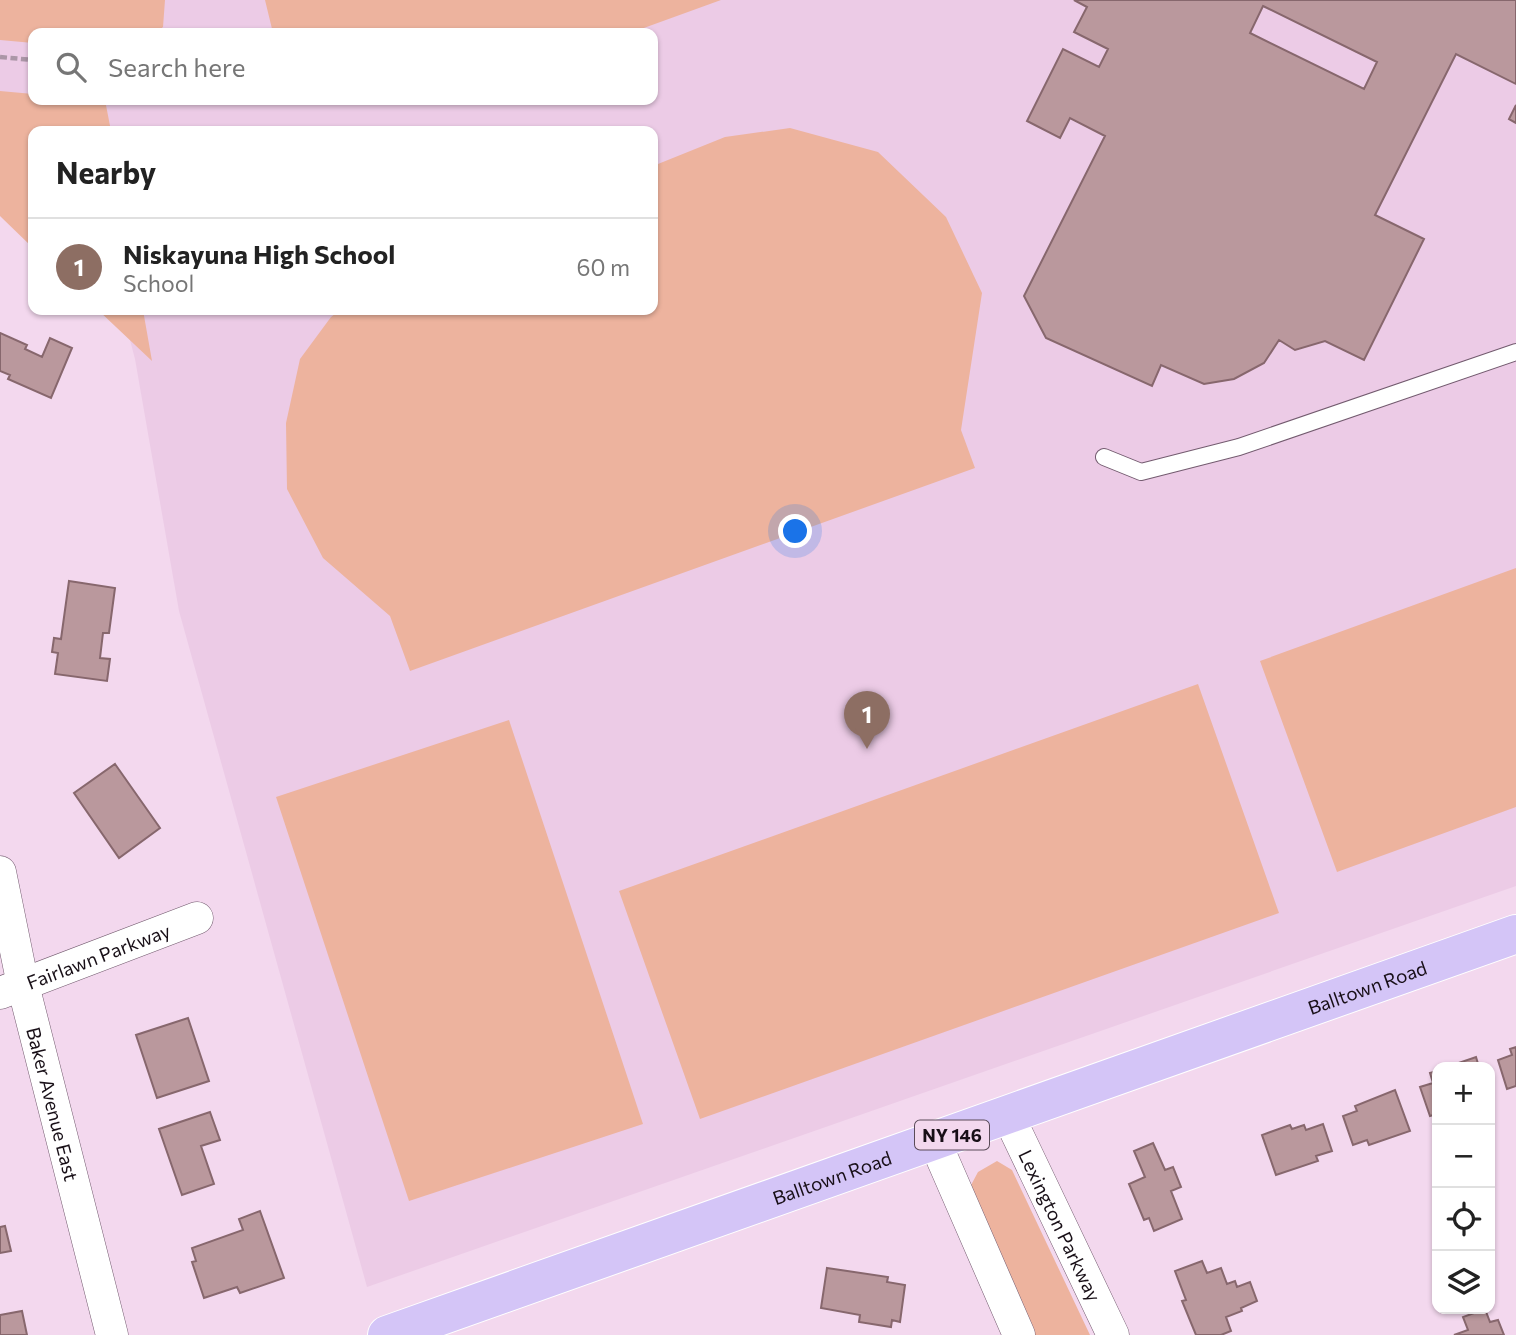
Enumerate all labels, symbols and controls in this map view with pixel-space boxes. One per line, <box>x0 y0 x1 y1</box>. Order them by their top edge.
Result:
search box <box>28 28 658 105</box>
icon: search <box>52 48 90 86</box>
text: Search here <box>108 51 246 82</box>
text: Nearby <box>56 153 156 190</box>
text: Niskayuna High School <box>123 238 395 269</box>
text: 1 <box>74 253 84 281</box>
text: 60 m <box>577 253 630 281</box>
text: School <box>123 269 194 297</box>
your location <box>778 514 812 548</box>
pin: 1 <box>844 691 890 749</box>
street label: Fairlawn Parkway <box>23 918 173 993</box>
street label: Balltown Road <box>1304 955 1430 1019</box>
street label: Baker Avenue East <box>23 1025 84 1183</box>
map controls <box>1432 1062 1495 1314</box>
button: + <box>1432 1062 1495 1125</box>
road number: NY 146 <box>915 1120 989 1150</box>
button: − <box>1432 1125 1495 1188</box>
street label: Balltown Road <box>769 1145 894 1209</box>
street label: Lexington Parkway <box>1015 1146 1107 1305</box>
button: locate <box>1432 1188 1495 1251</box>
button: layers <box>1432 1251 1495 1314</box>

